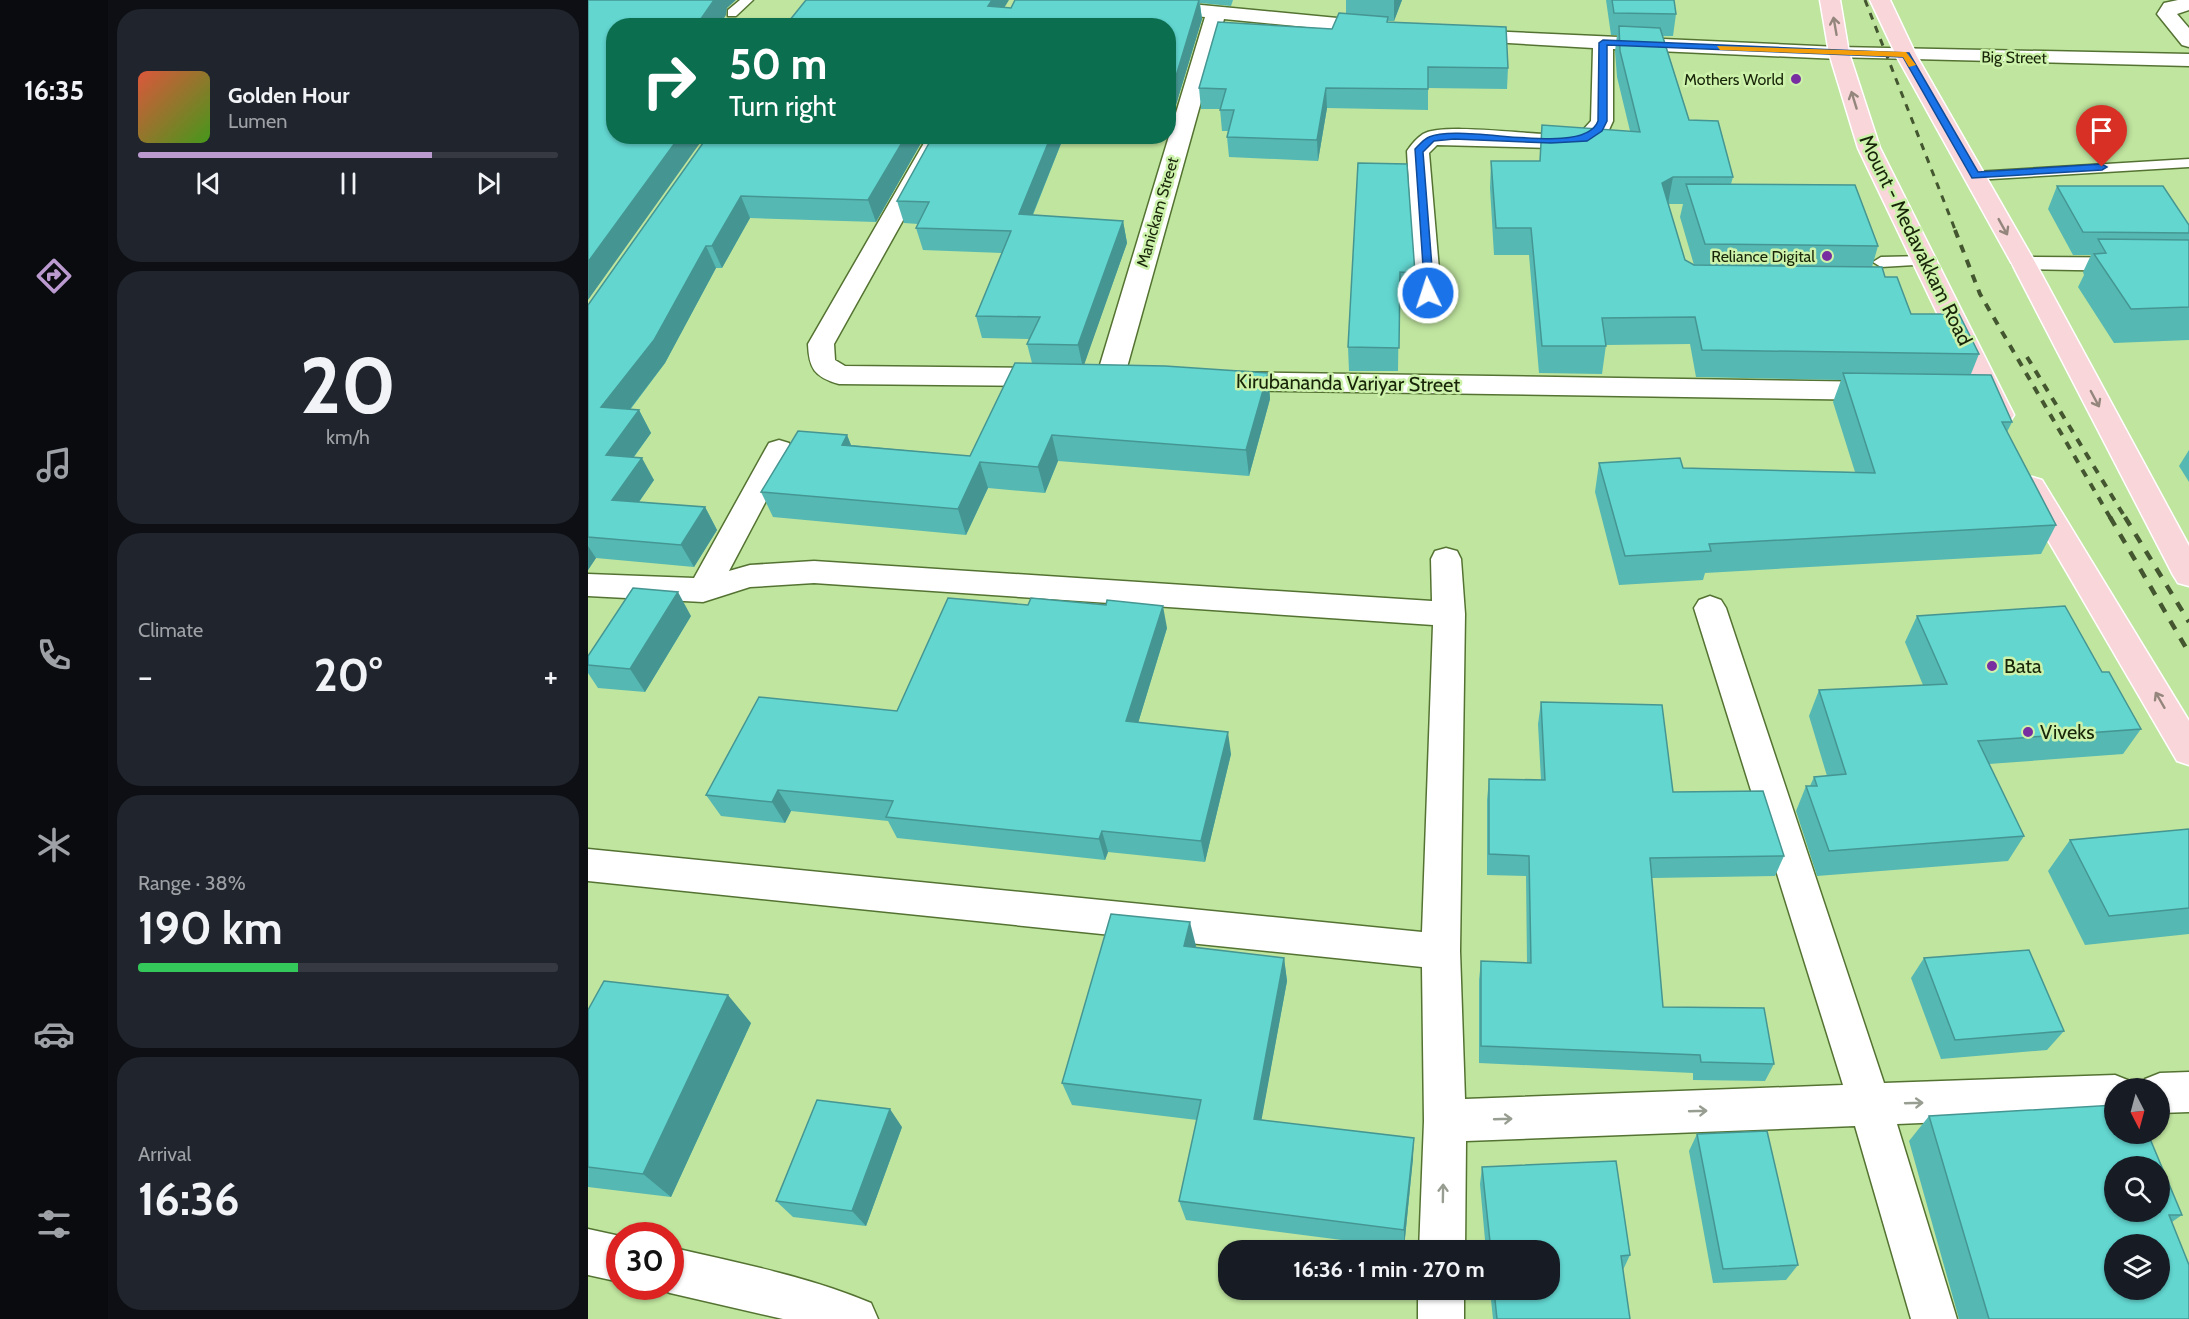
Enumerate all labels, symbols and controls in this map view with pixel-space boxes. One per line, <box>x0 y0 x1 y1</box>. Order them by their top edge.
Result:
one-way arrow <box>1829 17 1840 37</box>
text: 50 m <box>729 38 827 90</box>
icon: right <box>630 42 708 120</box>
street label: Big Street <box>1981 47 2048 68</box>
place label: Mothers World <box>1684 70 1784 89</box>
marker: Mothers World <box>1789 72 1803 86</box>
text: 16:35 <box>24 74 84 107</box>
text: Golden Hour <box>228 82 349 109</box>
text: Turn right <box>729 90 836 123</box>
one-way arrow <box>1848 91 1859 110</box>
pin <box>2076 105 2127 167</box>
text: Lumen <box>228 109 287 133</box>
icon: arrive <box>2085 114 2118 147</box>
street label: Mount - Medavakkam Road <box>1854 131 1978 349</box>
street label: Manickam Street <box>1133 154 1182 269</box>
icon: previous <box>192 167 225 200</box>
icon: pause <box>332 167 365 200</box>
icon: next <box>472 167 505 200</box>
one-way arrow <box>1998 218 2010 235</box>
place label: Reliance Digital <box>1711 247 1815 266</box>
marker: Reliance Digital <box>1820 249 1834 263</box>
icon: directions <box>33 255 75 297</box>
position arrow <box>1396 261 1460 325</box>
text: 20 <box>300 338 396 433</box>
street label: Kirubananda Variyar Street <box>1236 369 1460 397</box>
one-way arrow <box>2089 390 2101 407</box>
text: km/h <box>326 425 370 449</box>
icon: music <box>33 444 75 486</box>
text: Climate <box>138 618 203 642</box>
icon: phone <box>33 634 75 676</box>
text: 20° <box>314 648 382 702</box>
place label: Bata <box>2004 654 2042 678</box>
text: − <box>138 656 153 696</box>
text: + <box>543 656 558 696</box>
marker: Bata <box>1985 659 1999 673</box>
one-way arrow <box>2154 692 2166 709</box>
place label: Viveks <box>2040 720 2094 744</box>
marker: Viveks <box>2021 725 2035 739</box>
icon: climate <box>33 824 75 866</box>
text: Range · 38% <box>138 871 246 895</box>
text: 190 km <box>138 901 283 955</box>
icon: car <box>33 1013 75 1055</box>
north arrow <box>2104 1078 2170 1144</box>
map controls <box>2104 1078 2170 1300</box>
one-way arrow <box>1903 1097 1923 1108</box>
one-way arrow <box>1687 1106 1707 1117</box>
one-way arrow <box>1492 1113 1512 1125</box>
text: Arrival <box>138 1142 191 1166</box>
button: search <box>2104 1156 2170 1222</box>
text: 16:36 <box>138 1172 239 1226</box>
one-way arrow <box>1437 1183 1449 1203</box>
icon: filters <box>33 1203 75 1245</box>
speed limit sign: 30 <box>606 1222 684 1300</box>
button: layers <box>2104 1234 2170 1300</box>
text: 16:36 · 1 min · 270 m <box>1293 1256 1485 1283</box>

